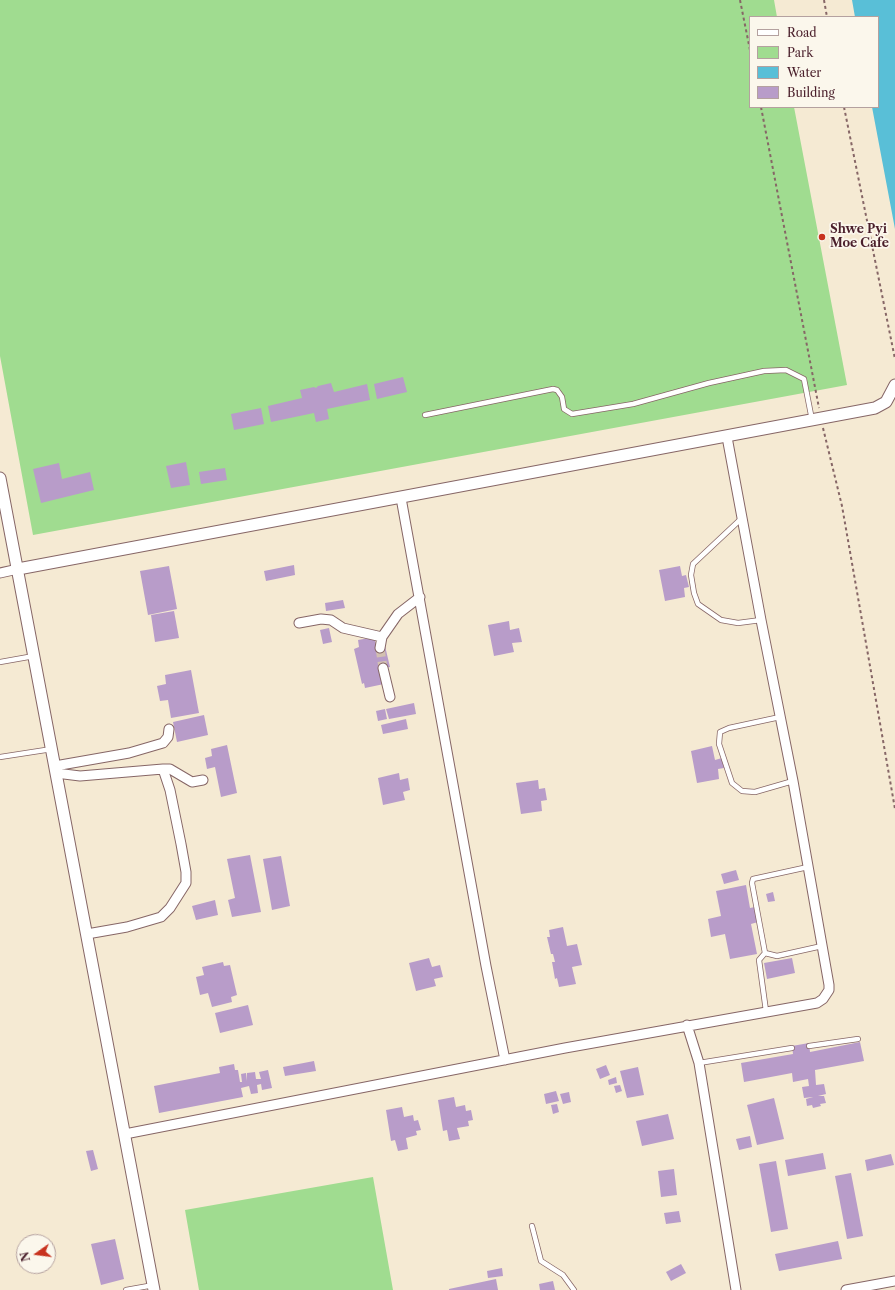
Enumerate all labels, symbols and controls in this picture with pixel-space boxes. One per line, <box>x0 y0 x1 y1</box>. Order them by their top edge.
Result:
legend <box>749 16 879 108</box>
text: Road <box>787 25 817 40</box>
text: Park <box>787 45 813 60</box>
text: Water <box>787 65 821 80</box>
text: Building <box>787 85 835 100</box>
place label: Shwe Pyi Moe Cafe <box>830 223 889 251</box>
marker: Shwe Pyi Moe Cafe <box>817 232 827 242</box>
north arrow <box>16 1234 56 1274</box>
text: N <box>17 1250 33 1263</box>

